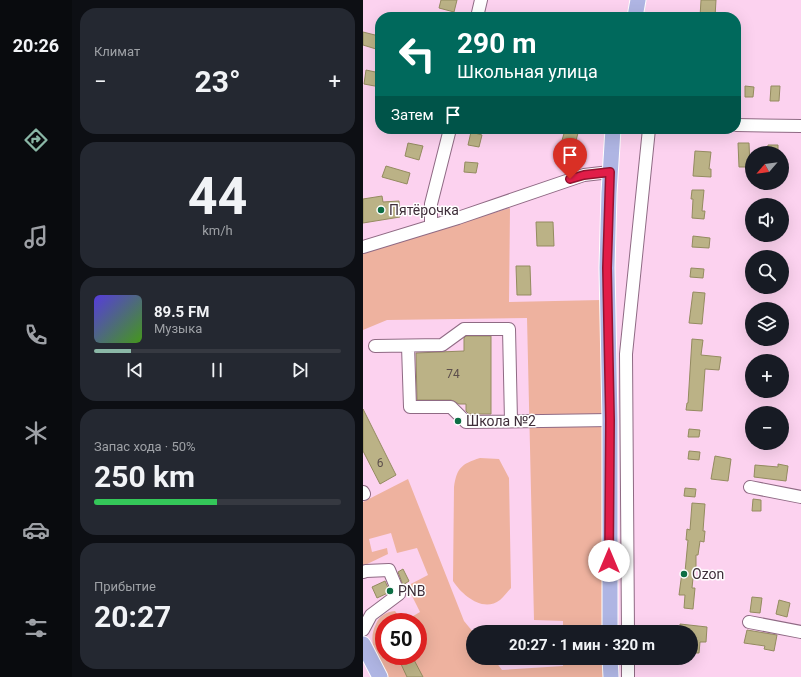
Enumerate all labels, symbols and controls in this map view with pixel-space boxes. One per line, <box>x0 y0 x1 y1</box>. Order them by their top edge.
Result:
text: 290 m <box>457 27 536 60</box>
icon: left <box>391 28 443 80</box>
text: 20:26 <box>13 35 59 56</box>
text: Климат <box>94 44 140 59</box>
text: Школьная улица <box>457 61 598 82</box>
text: 23° <box>194 64 241 99</box>
text: − <box>94 69 107 94</box>
text: + <box>329 69 341 94</box>
icon: arrive <box>442 104 464 126</box>
text: Затем <box>391 106 434 124</box>
icon: directions <box>22 126 50 154</box>
pin <box>553 138 587 179</box>
icon: arrive <box>559 144 581 166</box>
north arrow <box>745 146 789 190</box>
map controls <box>745 146 789 450</box>
text: 44 <box>188 166 247 227</box>
button: sound <box>745 198 789 242</box>
place label: Пятёрочка <box>389 202 459 218</box>
marker: Пятёрочка <box>376 205 386 215</box>
icon: music <box>22 223 50 251</box>
text: km/h <box>202 223 233 238</box>
button: search <box>745 250 789 294</box>
button: layers <box>745 302 789 346</box>
text: 89.5 FM <box>154 303 209 321</box>
icon: phone <box>22 321 50 349</box>
text: Музыка <box>154 321 202 336</box>
button: + <box>745 354 789 398</box>
icon: previous <box>124 359 146 381</box>
icon: pause <box>206 359 228 381</box>
icon: next <box>289 359 311 381</box>
house number: 74 <box>446 367 460 381</box>
button: − <box>745 406 789 450</box>
place label: Школа №2 <box>466 413 536 429</box>
marker: Школа №2 <box>453 416 463 426</box>
icon: climate <box>22 419 50 447</box>
text: Запас хода · 50% <box>94 439 196 454</box>
house number: 6 <box>377 456 384 470</box>
text: 250 km <box>94 459 195 494</box>
icon: car <box>22 516 50 544</box>
position arrow <box>588 540 630 582</box>
place label: Ozon <box>692 566 724 582</box>
marker: Ozon <box>679 569 689 579</box>
text: Прибытие <box>94 579 156 594</box>
place label: PNB <box>398 583 426 599</box>
marker: PNB <box>385 586 395 596</box>
text: 20:27 <box>94 599 171 634</box>
speed limit sign: 50 <box>375 613 427 665</box>
icon: filters <box>22 614 50 642</box>
text: 20:27 · 1 мин · 320 m <box>509 636 655 654</box>

